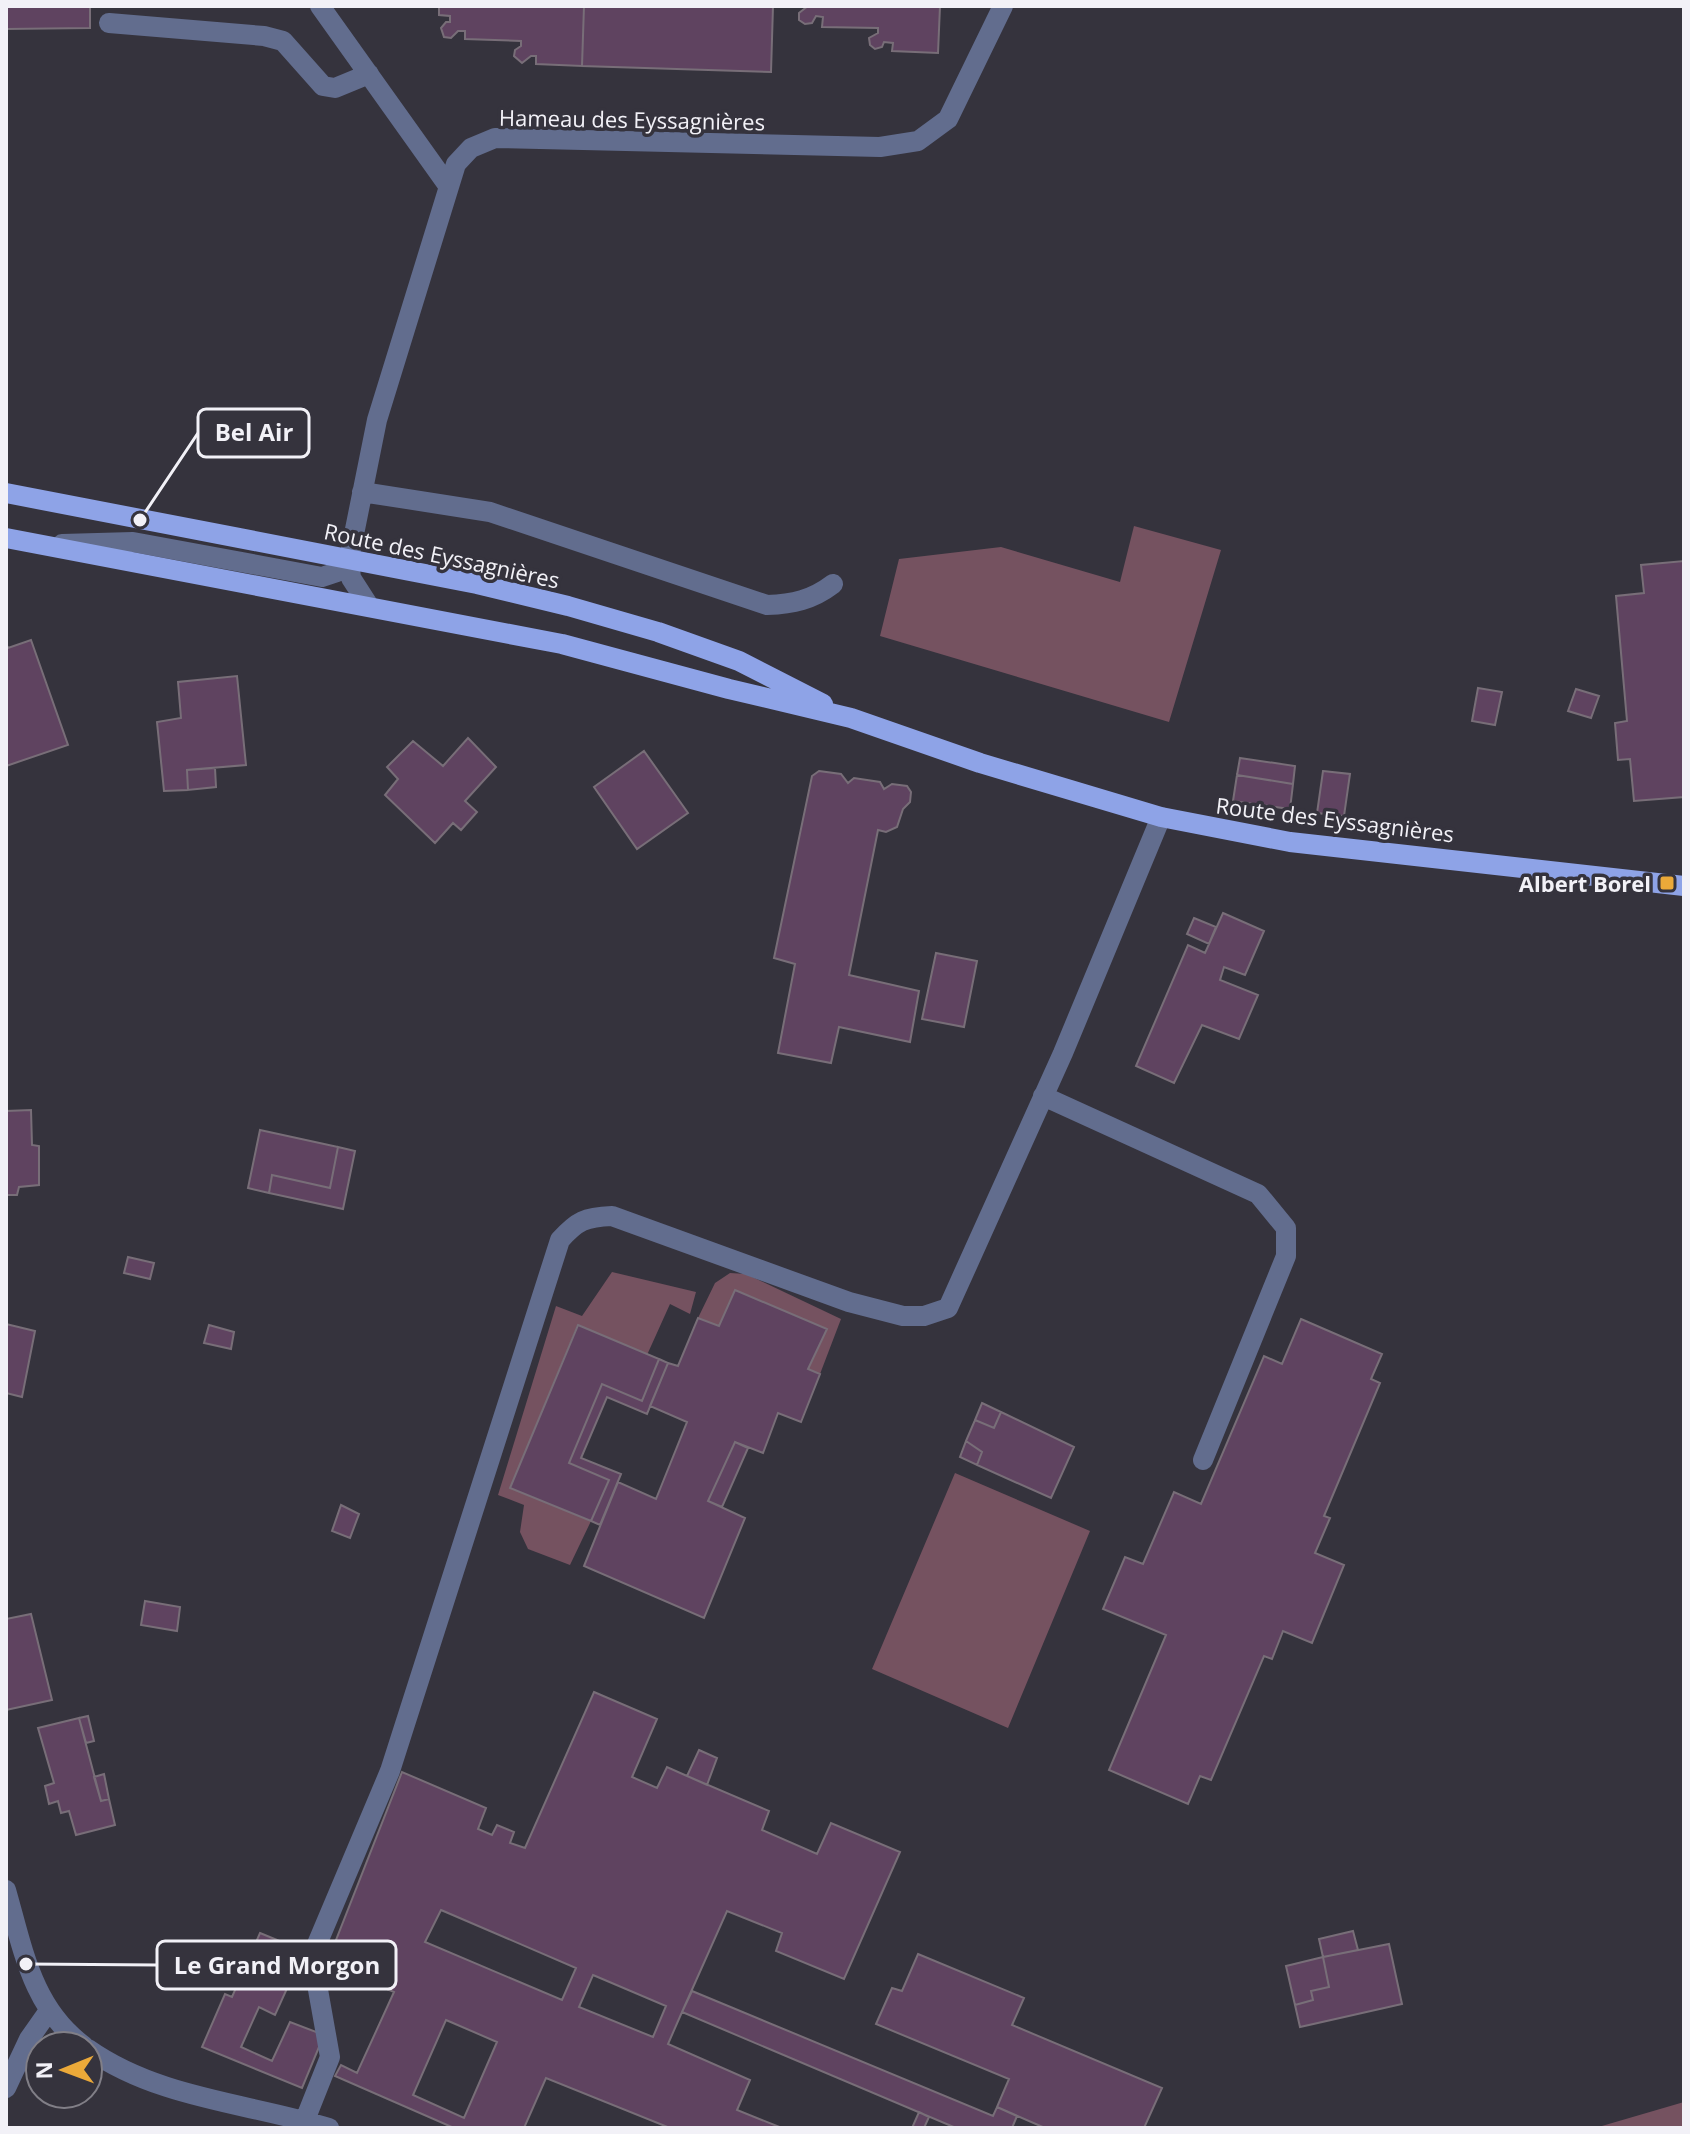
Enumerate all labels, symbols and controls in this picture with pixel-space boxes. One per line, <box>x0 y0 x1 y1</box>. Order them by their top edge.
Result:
street label: Hameau des Eyssagnières <box>499 102 765 136</box>
callout: Bel Air <box>198 409 309 457</box>
text: Bel Air <box>215 415 293 448</box>
street label: Route des Eyssagnières <box>322 515 562 595</box>
street label: Route des Eyssagnières <box>1214 789 1456 849</box>
place label: Albert Borel <box>1519 868 1651 898</box>
marker: Albert Borel <box>1658 874 1676 892</box>
callout: Le Grand Morgon <box>157 1941 396 1989</box>
text: Le Grand Morgon <box>174 1948 380 1981</box>
north arrow <box>24 2030 104 2110</box>
text: N <box>28 2061 58 2080</box>

